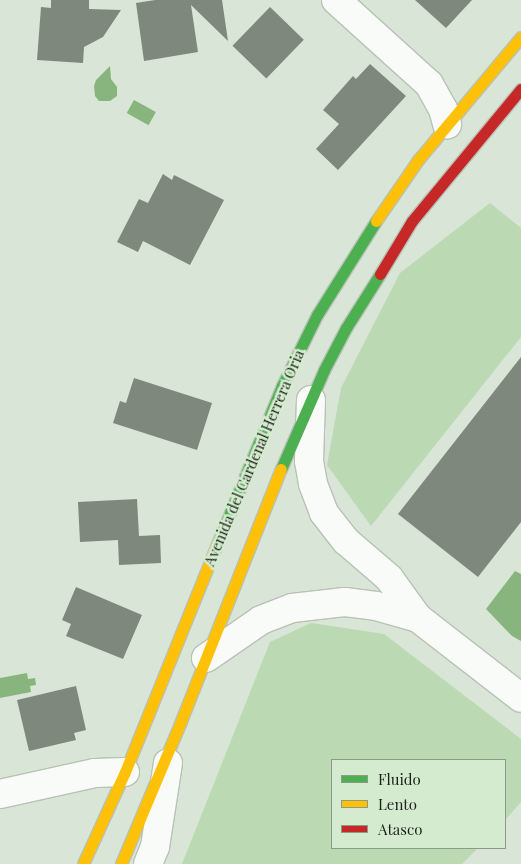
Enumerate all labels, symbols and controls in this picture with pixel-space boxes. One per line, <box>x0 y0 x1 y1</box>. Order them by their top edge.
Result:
street label: Avenida del Cardenal Herrera Oria <box>200 347 308 569</box>
legend <box>331 759 506 849</box>
text: Fluido <box>378 769 421 789</box>
text: Lento <box>378 794 417 814</box>
text: Atasco <box>378 819 422 839</box>

